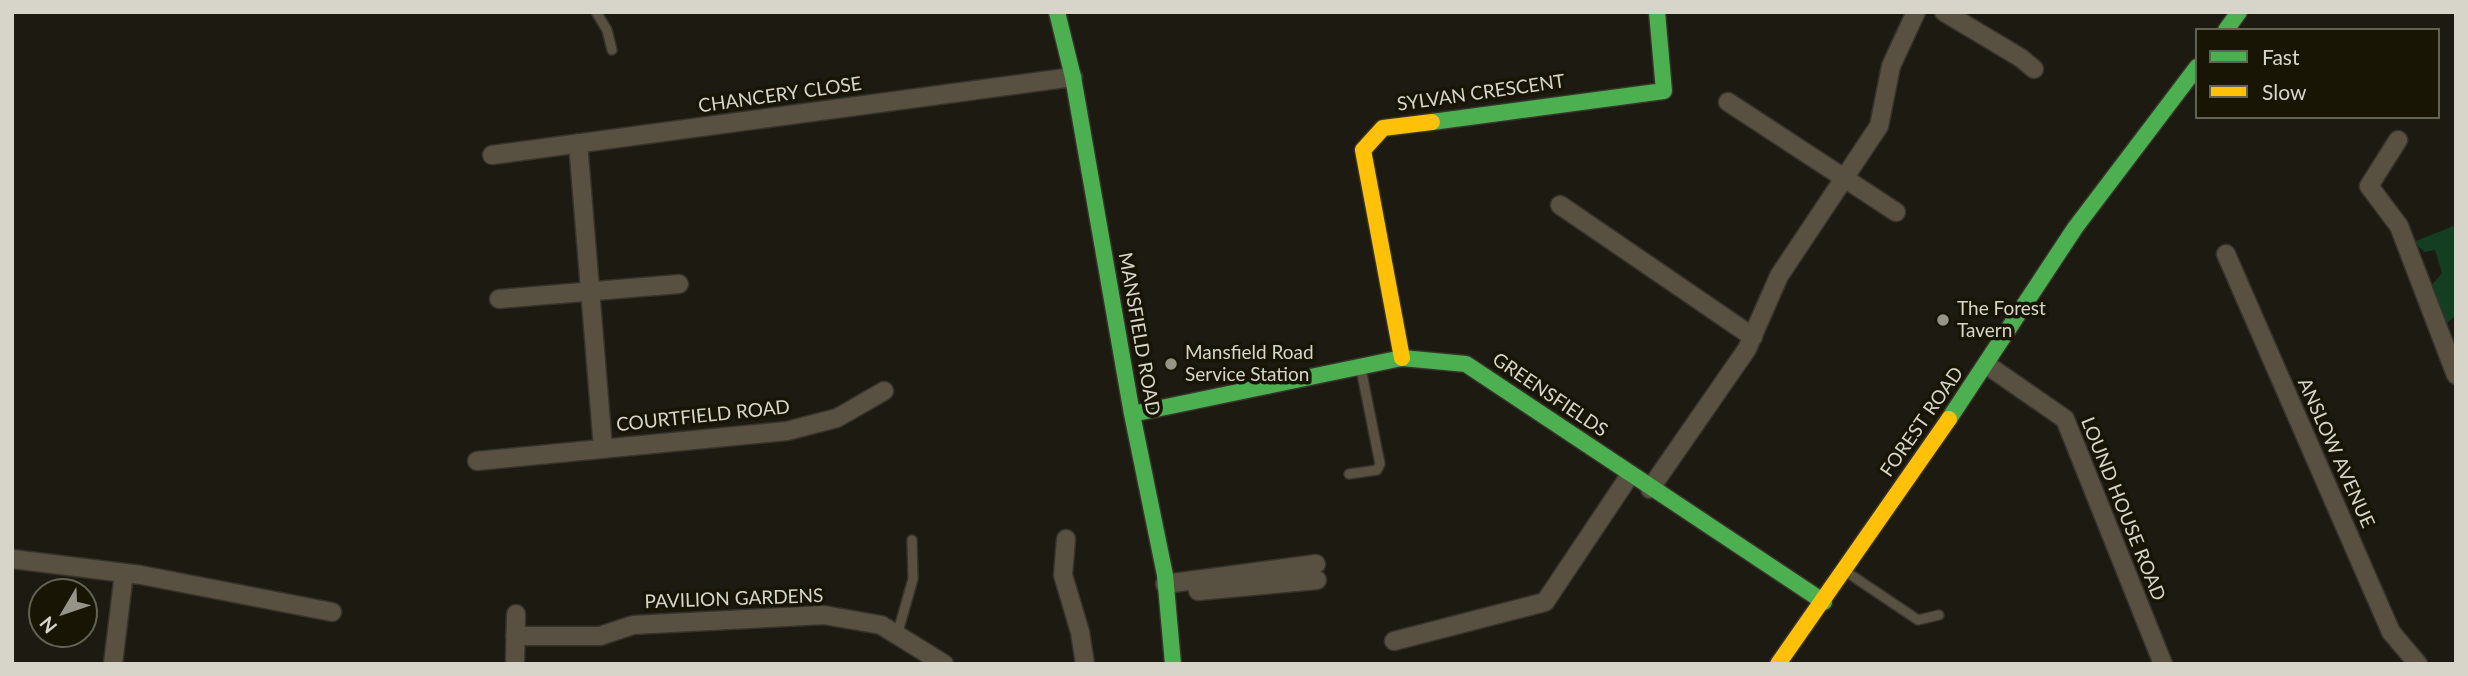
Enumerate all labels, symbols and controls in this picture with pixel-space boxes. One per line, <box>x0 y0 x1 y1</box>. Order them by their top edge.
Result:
legend <box>2195 28 2440 119</box>
text: Fast <box>2262 44 2299 69</box>
street label: SYLVAN CRESCENT <box>1396 70 1566 116</box>
street label: CHANCERY CLOSE <box>697 72 863 118</box>
text: Slow <box>2262 79 2306 104</box>
street label: MANSFIELD ROAD <box>1113 251 1165 417</box>
place label: The Forest Tavern <box>1957 298 2046 342</box>
marker: The Forest Tavern <box>1935 312 1951 328</box>
place label: Mansfield Road Service Station <box>1185 342 1314 386</box>
street label: GREENSFIELDS <box>1488 348 1612 442</box>
marker: Mansfield Road Service Station <box>1163 356 1179 372</box>
street label: FOREST ROAD <box>1876 363 1968 481</box>
street label: ANSLOW AVENUE <box>2293 375 2379 531</box>
street label: COURTFIELD ROAD <box>615 396 791 436</box>
street label: LOUND HOUSE ROAD <box>2076 414 2170 604</box>
north arrow <box>28 578 98 648</box>
street label: PAVILION GARDENS <box>644 584 824 614</box>
text: N <box>34 612 61 638</box>

